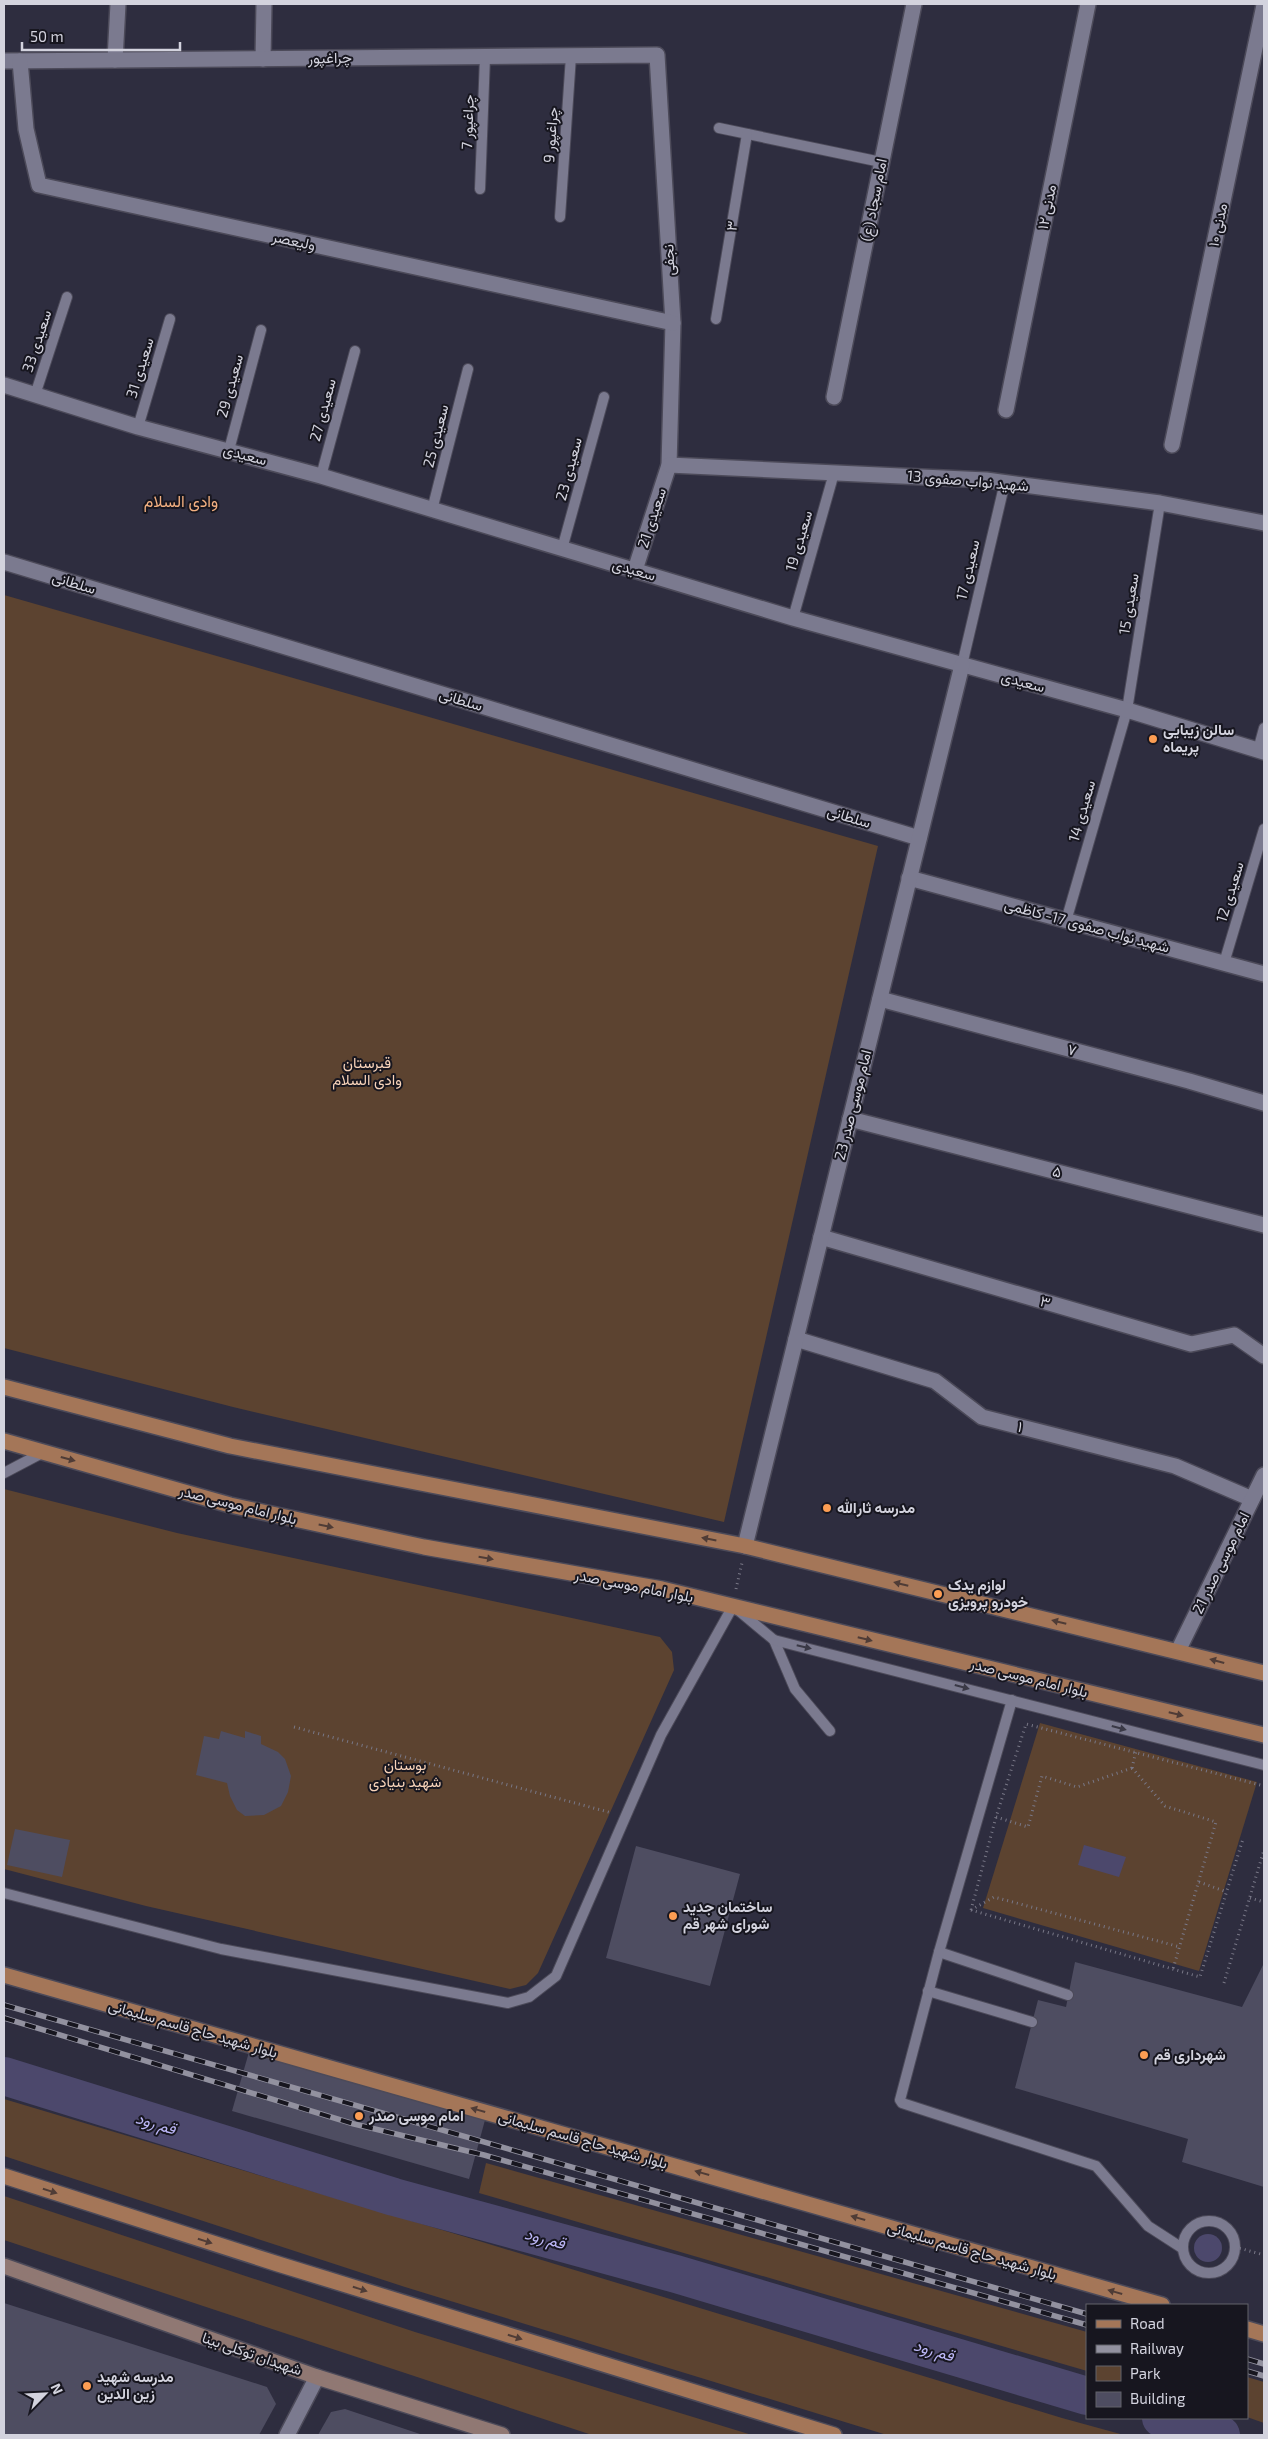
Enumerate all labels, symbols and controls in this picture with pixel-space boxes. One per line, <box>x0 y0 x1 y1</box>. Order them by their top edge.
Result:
scale bar <box>22 20 180 52</box>
text: 50 m <box>30 27 64 45</box>
street label: چراغپور <box>307 48 352 68</box>
street label: چراغپور 7 <box>457 94 479 150</box>
street label: چراغپور 9 <box>539 106 563 164</box>
street label: امام سجاد (ع) <box>856 157 893 243</box>
street label: مدنی ۱۲ <box>1033 183 1061 231</box>
street label: مدنی ۱۰ <box>1204 201 1232 249</box>
street label: ۳ <box>721 219 741 232</box>
street label: ولیعصر <box>270 226 317 254</box>
street label: نجفی <box>658 244 680 276</box>
street label: سعیدی 33 <box>18 307 57 375</box>
street label: سعیدی 31 <box>121 335 159 401</box>
street label: سعیدی 29 <box>212 352 248 420</box>
street label: سعیدی 27 <box>305 376 341 443</box>
street label: سعیدی 25 <box>419 402 454 470</box>
street label: سعیدی 23 <box>551 435 587 503</box>
street label: سعیدی <box>221 440 269 470</box>
street label: شهید نواب صفوی 13 <box>906 466 1030 496</box>
street label: سعیدی 21 <box>633 485 671 551</box>
district label: وادی السلام <box>144 491 218 512</box>
street label: سعیدی 19 <box>781 508 817 574</box>
street label: سعیدی 17 <box>951 538 985 602</box>
street label: سعیدی <box>610 554 658 586</box>
street label: سلطانی <box>50 567 98 599</box>
street label: سعیدی 15 <box>1114 572 1144 636</box>
street label: سعیدی <box>999 667 1047 697</box>
street label: سلطانی <box>437 684 485 716</box>
place label: سالن زیبایی پریماه <box>1163 720 1234 757</box>
marker: سالن زیبایی پریماه <box>1147 733 1159 745</box>
street label: سعیدی 14 <box>1064 778 1100 844</box>
street label: سلطانی <box>825 801 873 833</box>
street label: سعیدی 12 <box>1211 859 1249 925</box>
street label: شهید نواب صفوی 17- کاظمی <box>1002 894 1172 958</box>
street label: ۷ <box>1066 1039 1079 1059</box>
street label: امام موسی صدر 23 <box>830 1048 876 1162</box>
park label: قبرستان وادی السلام <box>332 1053 402 1090</box>
street label: ۵ <box>1051 1161 1064 1181</box>
street label: ۳ <box>1038 1291 1053 1311</box>
street label: ۱ <box>1016 1417 1025 1435</box>
one-way arrow <box>60 1456 75 1464</box>
street label: بلوار امام موسی صدر <box>176 1480 299 1529</box>
place label: مدرسه ثارالله <box>837 1498 915 1517</box>
marker: مدرسه ثارالله <box>821 1502 833 1514</box>
street label: امام موسی صدر 21 <box>1188 1509 1254 1617</box>
one-way arrow <box>319 1522 334 1530</box>
one-way arrow <box>701 1534 717 1542</box>
one-way arrow <box>478 1555 494 1563</box>
street label: بلوار امام موسی صدر <box>572 1564 695 1607</box>
place label: لوازم یدک خودرو پرویزی <box>948 1575 1028 1612</box>
one-way arrow <box>894 1579 909 1587</box>
marker: لوازم یدک خودرو پرویزی <box>932 1588 944 1600</box>
one-way arrow <box>1052 1618 1067 1626</box>
one-way arrow <box>858 1635 873 1643</box>
one-way arrow <box>797 1643 812 1651</box>
street label: بلوار امام موسی صدر <box>967 1653 1090 1702</box>
one-way arrow <box>1210 1657 1225 1665</box>
one-way arrow <box>954 1683 969 1691</box>
one-way arrow <box>1169 1710 1184 1718</box>
one-way arrow <box>1111 1724 1126 1732</box>
park label: بوستان شهید بنیادی <box>369 1755 442 1792</box>
place label: ساختمان جدید شورای شهر قم <box>683 1897 772 1934</box>
marker: ساختمان جدید شورای شهر قم <box>667 1910 679 1922</box>
street label: بلوار شهید حاج قاسم سلیمانی <box>106 1995 280 2064</box>
place label: شهرداری قم <box>1154 2045 1226 2065</box>
marker: شهرداری قم <box>1138 2049 1150 2061</box>
place label: امام موسی صدر <box>368 2106 464 2126</box>
one-way arrow <box>471 2106 486 2114</box>
street label: بلوار شهید حاج قاسم سلیمانی <box>496 2106 670 2175</box>
water label: قم رود <box>133 2107 180 2140</box>
marker: امام موسی صدر <box>353 2110 365 2122</box>
one-way arrow <box>694 2169 709 2177</box>
one-way arrow <box>43 2188 58 2195</box>
one-way arrow <box>851 2214 866 2222</box>
street label: بلوار شهید حاج قاسم سلیمانی <box>885 2217 1059 2286</box>
water label: قم رود <box>522 2223 569 2254</box>
one-way arrow <box>198 2237 213 2245</box>
one-way arrow <box>353 2286 368 2294</box>
one-way arrow <box>1108 2287 1123 2295</box>
legend <box>1086 2304 1248 2419</box>
text: Road <box>1130 2314 1165 2332</box>
street label: شهیدان توکلی بینا <box>199 2328 305 2380</box>
one-way arrow <box>508 2334 523 2342</box>
water label: قم رود <box>911 2335 958 2367</box>
text: Railway <box>1130 2339 1184 2357</box>
text: Park <box>1130 2364 1161 2382</box>
place label: مدرسه شهید زین الدین <box>97 2367 174 2403</box>
north arrow <box>20 2369 70 2419</box>
text: N <box>48 2380 67 2397</box>
marker: مدرسه شهید زین الدین <box>81 2380 93 2392</box>
text: Building <box>1130 2389 1186 2407</box>

